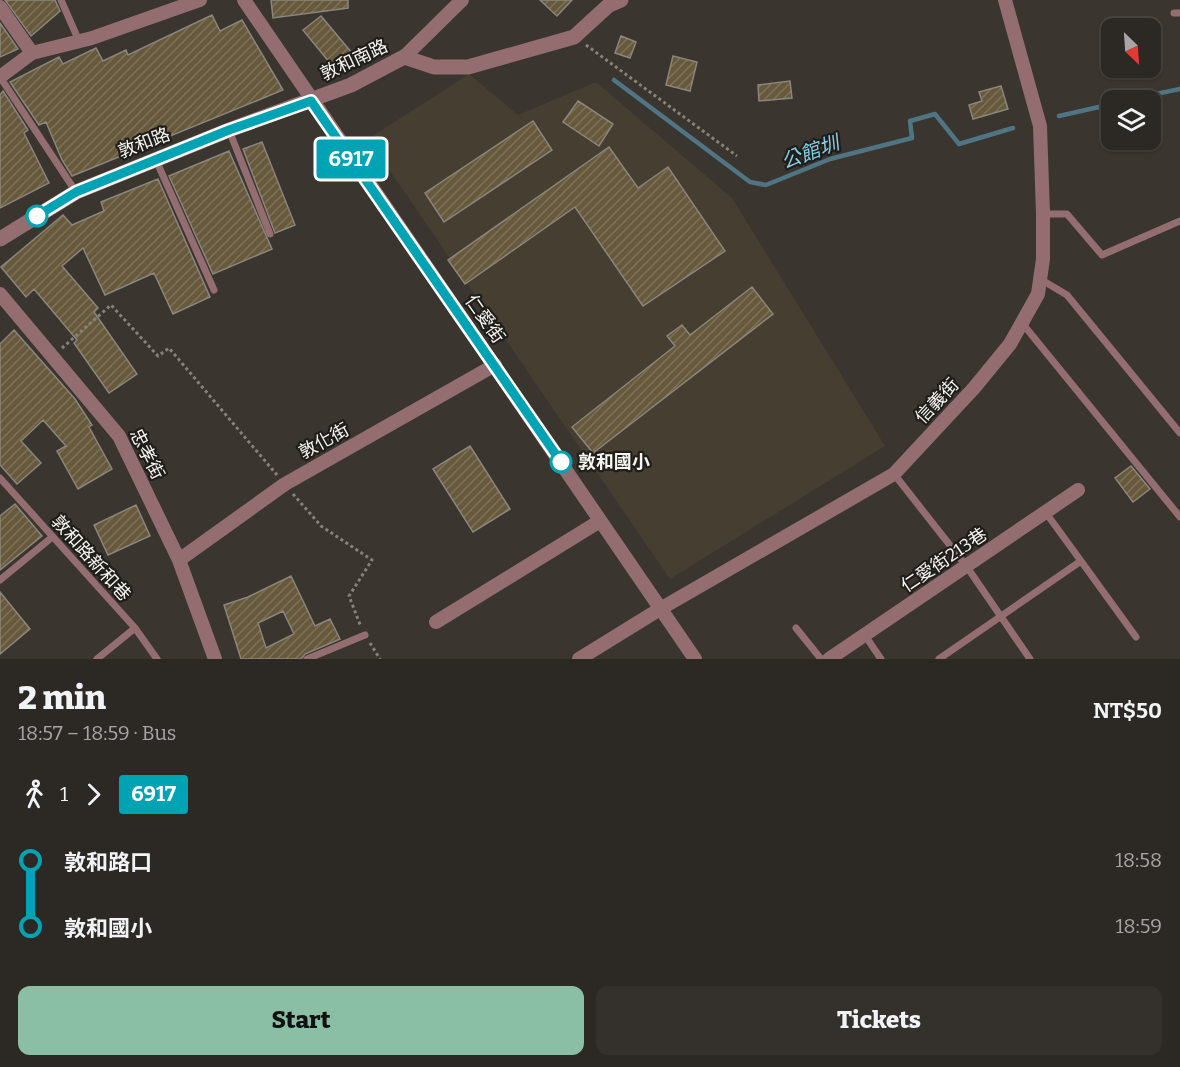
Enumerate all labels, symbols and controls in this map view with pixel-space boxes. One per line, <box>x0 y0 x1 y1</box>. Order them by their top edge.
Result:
north arrow <box>1101 18 1161 78</box>
map controls <box>1101 18 1161 150</box>
street label: 敦和南路 <box>317 35 391 85</box>
button: layers <box>1101 90 1161 150</box>
street label: 敦和路 <box>115 123 173 163</box>
water label: 公館圳 <box>778 129 845 174</box>
line badge: 6917 <box>309 140 393 178</box>
text: 6917 <box>329 146 373 172</box>
unlabelled marker <box>26 205 48 227</box>
street label: 仁愛街 <box>461 291 509 347</box>
street label: 信義街 <box>911 374 963 428</box>
street label: 敦化街 <box>295 418 353 464</box>
street label: 忠孝街 <box>125 425 169 483</box>
marker: 敦和國小 <box>550 451 572 473</box>
place label: 敦和國小 <box>578 451 650 473</box>
street label: 敦和路新和巷 <box>47 511 135 605</box>
street label: 仁愛街213巷 <box>897 523 991 597</box>
text: 2 min <box>18 678 106 718</box>
text: NT$50 <box>1093 697 1162 724</box>
text: 18:57 – 18:59 · Bus <box>18 721 176 745</box>
icon: walk <box>18 778 51 811</box>
icon: forward <box>77 778 110 811</box>
text: 6917 <box>131 781 176 807</box>
text: 1 <box>60 782 68 806</box>
text: 18:58 <box>1115 848 1162 872</box>
text: 敦和路口 <box>64 849 152 876</box>
text: 18:59 <box>1115 914 1162 938</box>
text: 敦和國小 <box>64 915 152 942</box>
button: Start <box>18 986 584 1055</box>
button: Tickets <box>596 986 1162 1055</box>

